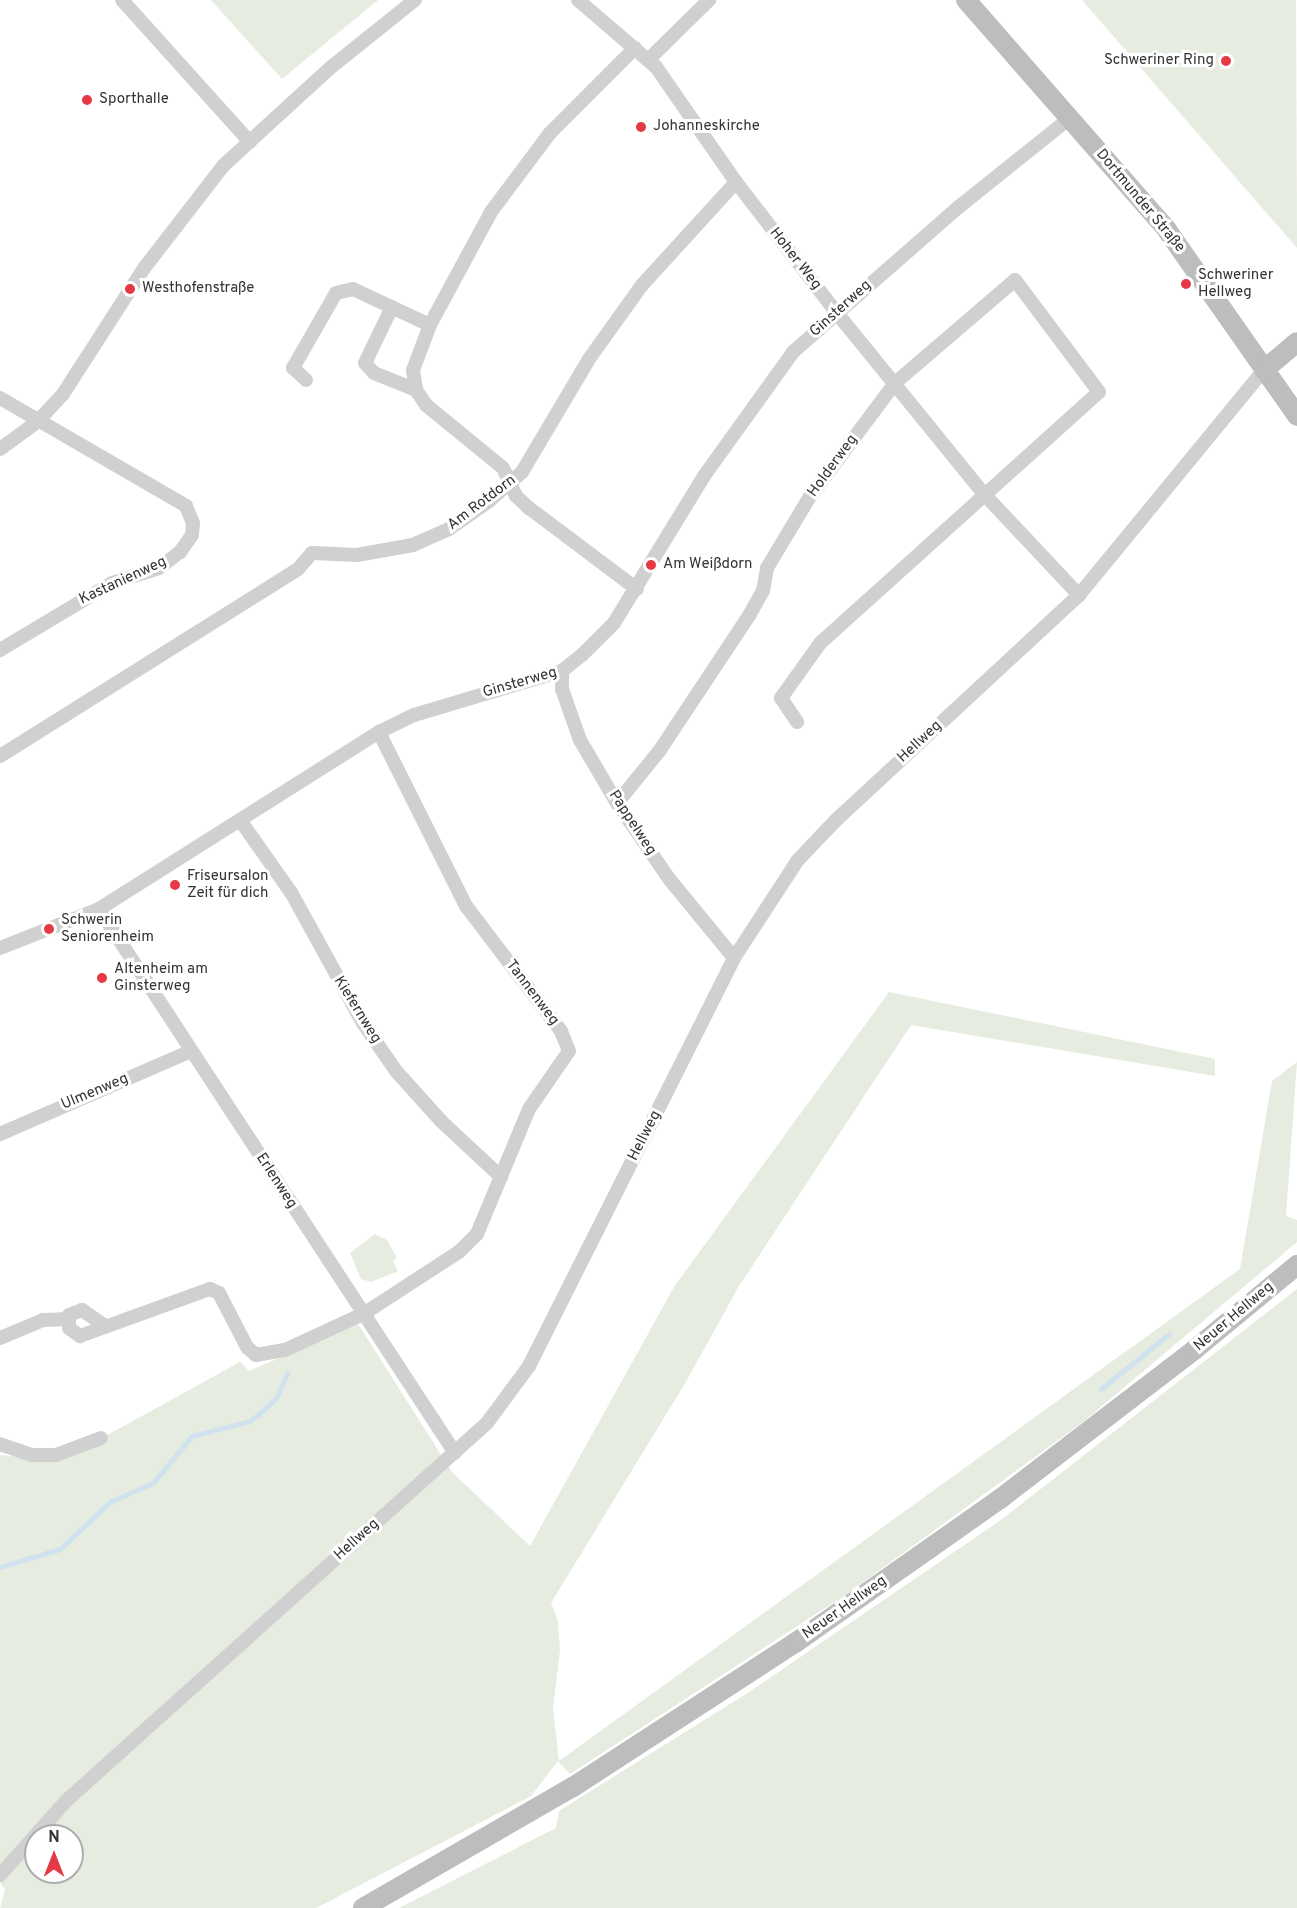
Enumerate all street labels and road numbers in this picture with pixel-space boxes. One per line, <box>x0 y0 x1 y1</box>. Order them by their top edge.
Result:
street label: Dortmunder Straße <box>1092 146 1188 256</box>
street label: Hoher Weg <box>765 224 825 294</box>
street label: Ginsterweg <box>807 277 875 341</box>
street label: Holderweg <box>804 431 862 501</box>
street label: Am Rotdorn <box>444 472 520 534</box>
street label: Kastanienweg <box>77 553 169 609</box>
street label: Ginsterweg <box>481 664 559 702</box>
street label: Hellweg <box>894 717 946 767</box>
street label: Pappelweg <box>604 787 660 859</box>
street label: Tannenweg <box>502 957 562 1029</box>
street label: Kiefernweg <box>329 973 385 1047</box>
street label: Ulmenweg <box>59 1070 131 1114</box>
street label: Hellweg <box>625 1108 665 1164</box>
street label: Erlenweg <box>251 1150 301 1212</box>
street label: Neuer Hellweg <box>1190 1278 1278 1356</box>
street label: Hellweg <box>331 1515 383 1565</box>
street label: Neuer Hellweg <box>799 1572 891 1644</box>

